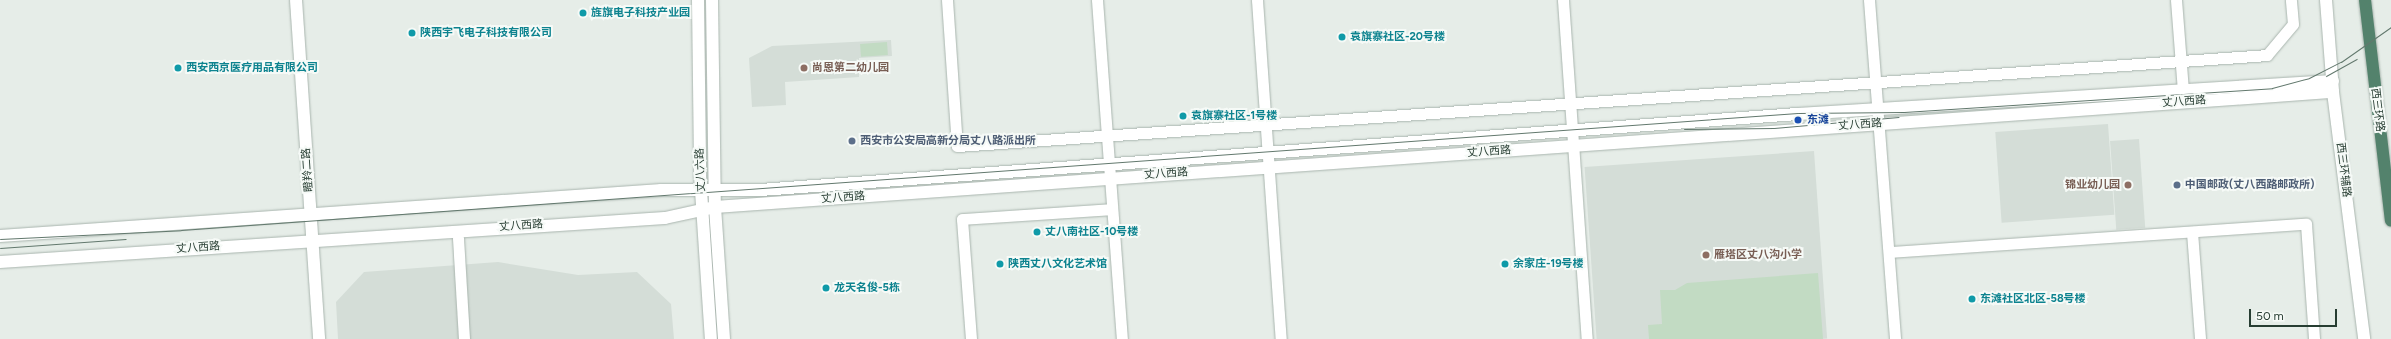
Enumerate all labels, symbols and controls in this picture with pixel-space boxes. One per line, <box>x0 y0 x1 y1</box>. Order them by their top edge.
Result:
place label: 旌旗电子科技产业园 <box>591 6 690 20</box>
marker: 旌旗电子科技产业园 <box>578 8 588 18</box>
place label: 陕西宇飞电子科技有限公司 <box>420 26 552 40</box>
marker: 陕西宇飞电子科技有限公司 <box>407 28 417 38</box>
place label: 袁旗寨社区-20号楼 <box>1350 30 1445 44</box>
marker: 袁旗寨社区-20号楼 <box>1337 32 1347 42</box>
place label: 西安西京医疗用品有限公司 <box>186 61 318 75</box>
place label: 尚恩第二幼儿园 <box>812 61 889 75</box>
marker: 西安西京医疗用品有限公司 <box>173 63 183 73</box>
marker: 尚恩第二幼儿园 <box>799 63 809 73</box>
street label: 西三环路 <box>2368 87 2386 133</box>
street label: 丈八西路 <box>2162 94 2206 110</box>
place label: 袁旗寨社区-1号楼 <box>1191 109 1277 123</box>
marker: 袁旗寨社区-1号楼 <box>1178 111 1188 121</box>
place label: 东滩 <box>1807 113 1829 127</box>
marker: 东滩 <box>1792 114 1804 126</box>
street label: 丈八西路 <box>1838 117 1882 133</box>
place label: 西安市公安局高新分局丈八路派出所 <box>860 134 1036 148</box>
marker: 西安市公安局高新分局丈八路派出所 <box>847 136 857 146</box>
street label: 西三环辅路 <box>2333 142 2353 198</box>
street label: 丈八西路 <box>1467 144 1511 160</box>
street label: 瞪羚二路 <box>300 148 316 192</box>
street label: 丈八六路 <box>694 148 708 192</box>
street label: 丈八西路 <box>1144 166 1188 182</box>
place label: 锦业幼儿园 <box>2065 178 2120 192</box>
place label: 中国邮政(丈八西路邮政所) <box>2185 178 2314 192</box>
marker: 锦业幼儿园 <box>2123 180 2133 190</box>
marker: 中国邮政(丈八西路邮政所) <box>2172 180 2182 190</box>
street label: 丈八西路 <box>821 190 865 206</box>
street label: 丈八西路 <box>499 218 543 234</box>
place label: 丈八南社区-10号楼 <box>1045 225 1138 239</box>
marker: 丈八南社区-10号楼 <box>1032 227 1042 237</box>
street label: 丈八西路 <box>176 240 220 256</box>
place label: 雁塔区丈八沟小学 <box>1714 248 1802 262</box>
marker: 雁塔区丈八沟小学 <box>1701 250 1711 260</box>
place label: 陕西丈八文化艺术馆 <box>1008 257 1107 271</box>
place label: 余家庄-19号楼 <box>1513 257 1584 271</box>
marker: 陕西丈八文化艺术馆 <box>995 259 1005 269</box>
marker: 余家庄-19号楼 <box>1500 259 1510 269</box>
place label: 龙天名俊-5栋 <box>834 281 900 295</box>
marker: 龙天名俊-5栋 <box>821 283 831 293</box>
place label: 东滩社区北区-58号楼 <box>1980 292 2086 306</box>
marker: 东滩社区北区-58号楼 <box>1967 294 1977 304</box>
scale bar <box>2251 301 2339 327</box>
text: 50 m <box>2256 309 2284 323</box>

